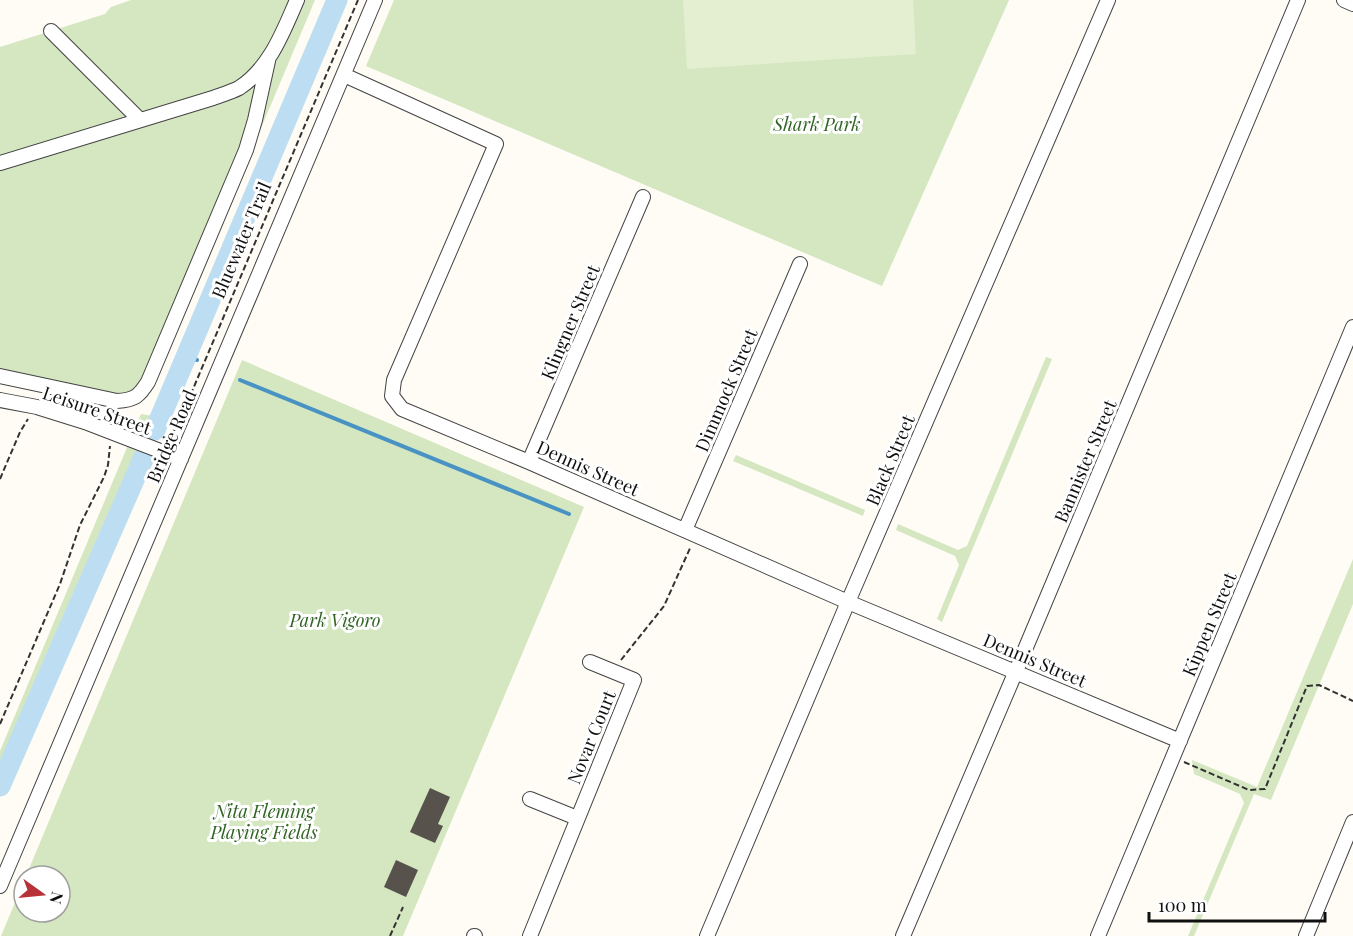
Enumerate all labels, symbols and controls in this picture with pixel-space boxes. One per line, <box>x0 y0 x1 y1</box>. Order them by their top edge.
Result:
park label: Shark Park <box>772 112 861 136</box>
street label: Bluewater Trail <box>206 178 276 302</box>
street label: Klingner Street <box>535 260 605 383</box>
street label: Dimmock Street <box>689 324 763 455</box>
street label: Leisure Street <box>40 380 155 440</box>
street label: Bridge Road <box>141 385 202 486</box>
street label: Bannister Street <box>1048 395 1122 526</box>
street label: Black Street <box>860 410 920 509</box>
street label: Dennis Street <box>533 435 644 502</box>
street label: Kippen Street <box>1176 568 1242 680</box>
park label: Park Vigoro <box>288 608 381 632</box>
street label: Dennis Street <box>980 628 1091 693</box>
street label: Novar Court <box>561 686 621 787</box>
park label: Nita Fleming Playing Fields <box>209 799 318 844</box>
north arrow <box>12 864 72 924</box>
scale bar <box>1149 885 1324 923</box>
text: N <box>45 890 69 907</box>
text: 100 m <box>1158 893 1207 917</box>

